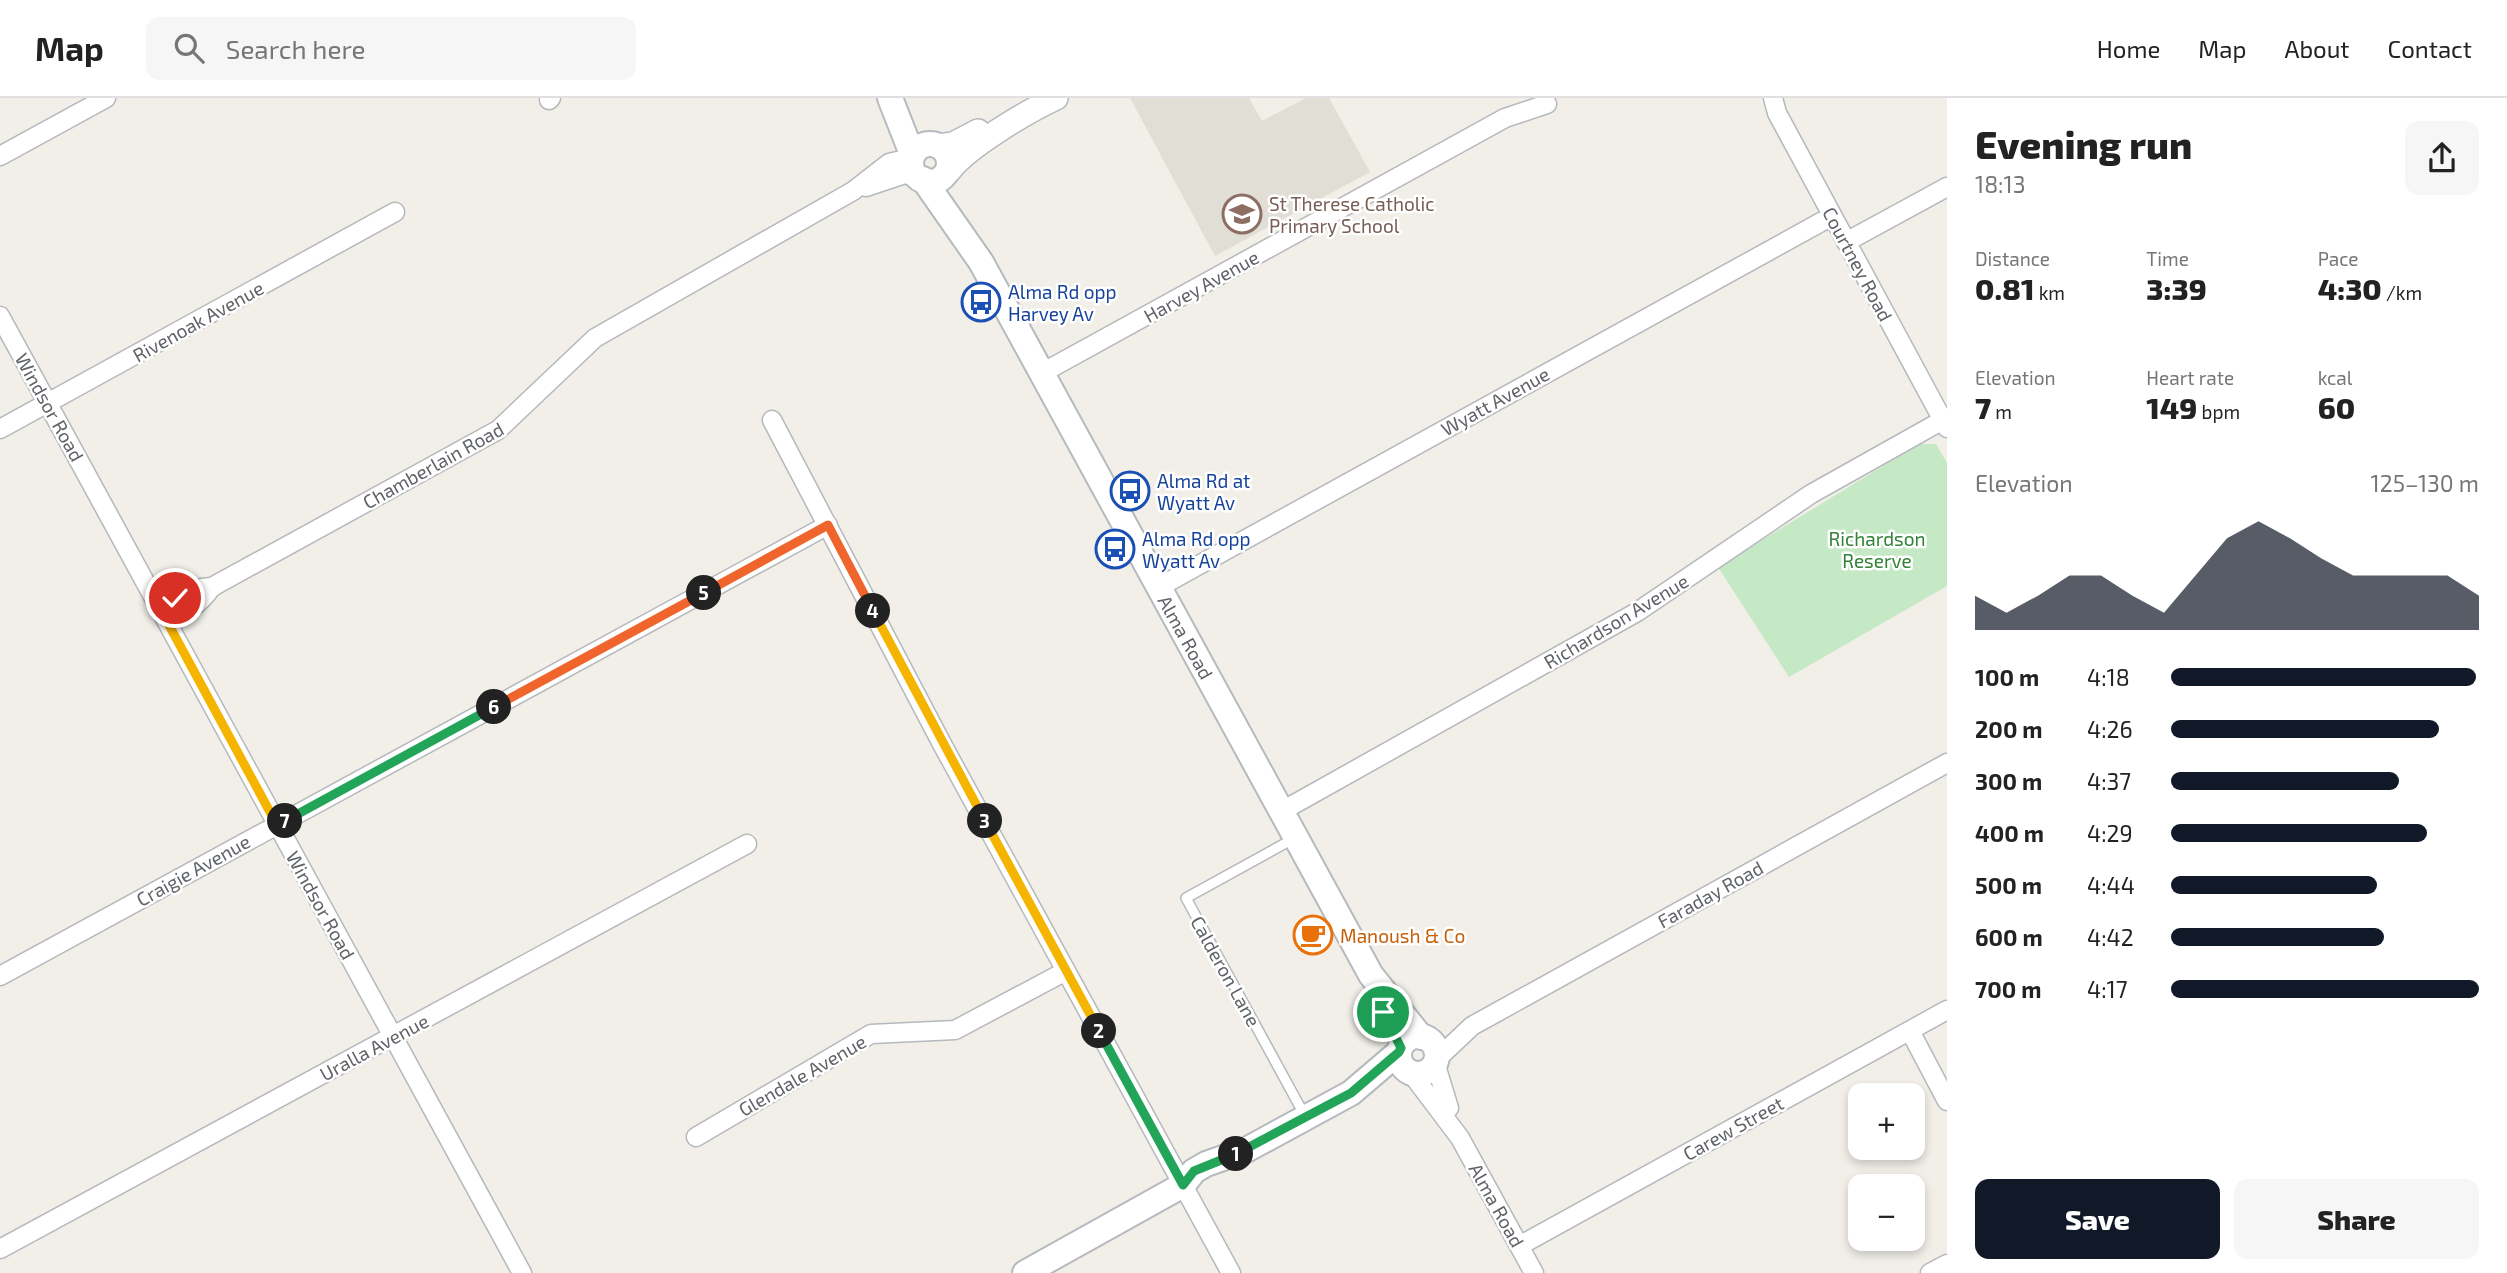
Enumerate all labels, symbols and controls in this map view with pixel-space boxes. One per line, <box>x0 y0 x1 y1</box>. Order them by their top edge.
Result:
search box <box>146 17 636 80</box>
text: Map <box>35 28 104 68</box>
icon: search <box>170 29 208 67</box>
text: Search here <box>226 33 365 64</box>
text: Home <box>2097 34 2160 63</box>
text: Map <box>2198 34 2246 63</box>
text: About <box>2284 34 2350 63</box>
text: Contact <box>2388 34 2472 63</box>
text: Evening run <box>1975 121 2192 167</box>
button: share <box>2405 121 2479 195</box>
text: 18:13 <box>1975 170 2026 198</box>
place label: St Therese Catholic Primary School <box>1269 192 1435 237</box>
school or university icon: St Therese Catholic Primary School <box>1221 193 1263 235</box>
street label: Courtney Road <box>1818 203 1898 325</box>
street label: Harvey Avenue <box>1139 245 1263 327</box>
text: Distance <box>1975 247 2050 270</box>
text: Time <box>2146 247 2189 270</box>
text: Pace <box>2318 247 2359 270</box>
text: 0.81 <box>1975 270 2034 306</box>
text: 3:39 <box>2146 270 2207 306</box>
text: 4:30 <box>2318 270 2382 306</box>
street label: Rivenoak Avenue <box>129 276 267 366</box>
place label: Alma Rd opp Harvey Av <box>1008 280 1116 325</box>
bus stop icon: Alma Rd opp Harvey Av <box>960 281 1002 323</box>
text: km <box>2034 281 2065 304</box>
text: /km <box>2382 281 2422 304</box>
street label: Windsor Road <box>11 349 89 465</box>
street label: Wyatt Avenue <box>1437 362 1553 440</box>
text: Elevation <box>1975 366 2056 389</box>
text: Heart rate <box>2146 366 2234 389</box>
text: kcal <box>2318 366 2352 389</box>
text: 7 <box>1975 389 1991 425</box>
text: 149 <box>2146 389 2197 425</box>
text: 60 <box>2318 389 2355 425</box>
text: m <box>1991 400 2012 423</box>
text: bpm <box>2197 400 2240 423</box>
street label: Chamberlain Road <box>359 417 507 513</box>
place label: Alma Rd at Wyatt Av <box>1157 469 1250 514</box>
text: Elevation <box>1975 469 2073 497</box>
text: 125–130 m <box>2371 469 2479 497</box>
bus stop icon: Alma Rd at Wyatt Av <box>1109 470 1151 512</box>
place label: Alma Rd opp Wyatt Av <box>1142 527 1250 572</box>
park label: Richardson Reserve <box>1828 527 1926 572</box>
bus stop icon: Alma Rd opp Wyatt Av <box>1094 528 1136 570</box>
pin <box>145 568 205 628</box>
street label: Richardson Avenue <box>1540 569 1692 673</box>
pin: 5 <box>686 575 722 610</box>
icon: check <box>156 579 194 617</box>
text: 5 <box>698 581 709 604</box>
street label: Alma Road <box>1154 591 1218 683</box>
pin: 4 <box>856 594 890 628</box>
text: 4 <box>866 599 879 622</box>
text: 100 m <box>1975 663 2039 691</box>
text: 4:18 <box>2087 663 2130 691</box>
pin: 6 <box>476 690 512 724</box>
text: 6 <box>488 695 499 718</box>
text: 200 m <box>1975 715 2043 743</box>
text: 4:26 <box>2087 715 2133 743</box>
text: 300 m <box>1975 767 2042 795</box>
text: 4:37 <box>2087 767 2131 795</box>
pin: 7 <box>268 804 302 838</box>
pin: 3 <box>968 804 1002 838</box>
text: 7 <box>279 809 290 832</box>
text: 3 <box>979 809 990 832</box>
text: 400 m <box>1975 819 2044 847</box>
text: 4:29 <box>2087 819 2133 847</box>
street label: Craigie Avenue <box>132 829 254 911</box>
street label: Windsor Road <box>282 847 360 963</box>
street label: Faraday Road <box>1653 856 1767 932</box>
text: 500 m <box>1975 871 2042 899</box>
text: 4:44 <box>2087 871 2135 899</box>
street label: Calderon Lane <box>1186 912 1266 1030</box>
cafe icon: Manoush & Co <box>1292 914 1334 956</box>
text: 600 m <box>1975 923 2043 951</box>
text: 4:42 <box>2087 923 2134 951</box>
place label: Manoush & Co <box>1340 924 1465 947</box>
text: 700 m <box>1975 975 2041 1003</box>
text: 4:17 <box>2087 975 2128 1003</box>
pin <box>1353 982 1413 1042</box>
icon: arrive <box>1364 993 1402 1031</box>
street label: Uralla Avenue <box>316 1009 432 1085</box>
pin: 2 <box>1082 1014 1116 1048</box>
text: 2 <box>1093 1019 1104 1042</box>
street label: Glendale Avenue <box>734 1029 870 1121</box>
map controls <box>1848 1083 1925 1251</box>
button: + <box>1848 1083 1925 1160</box>
street label: Carew Street <box>1679 1091 1787 1165</box>
pin: 1 <box>1218 1136 1254 1172</box>
text: 1 <box>1231 1142 1240 1165</box>
street label: Alma Road <box>1465 1159 1529 1251</box>
button: − <box>1848 1174 1925 1251</box>
button: Save <box>1975 1179 2220 1259</box>
button: Share <box>2234 1179 2479 1259</box>

